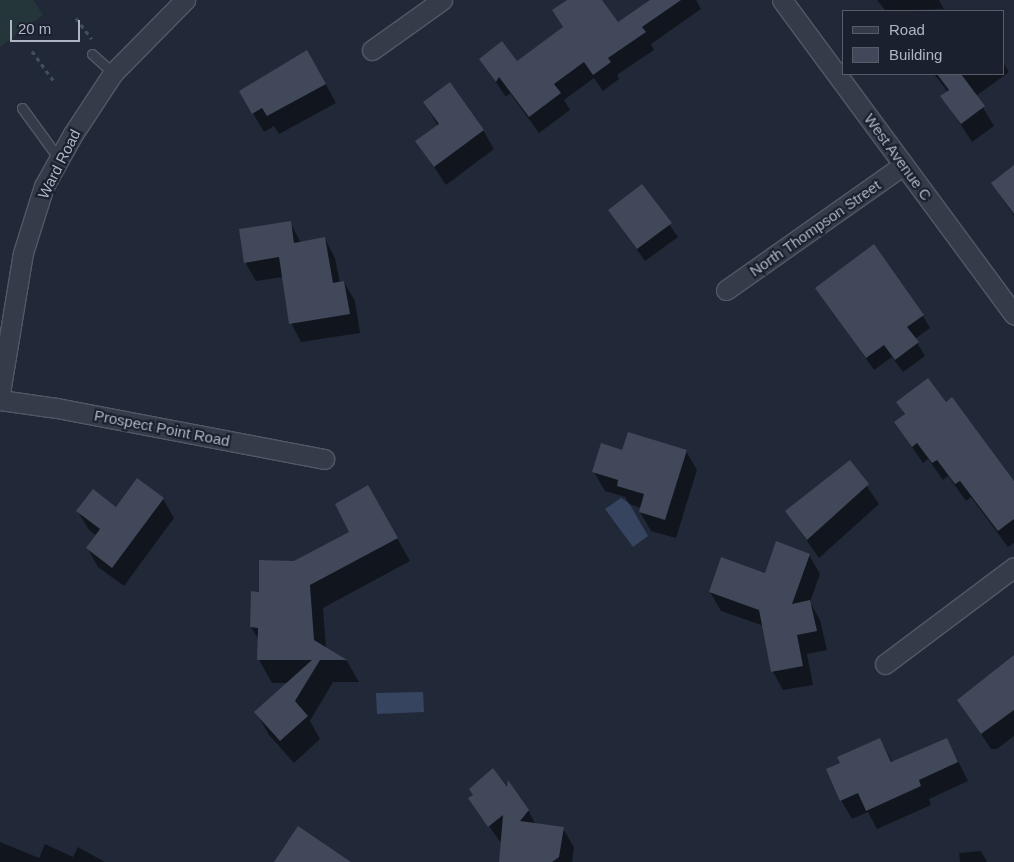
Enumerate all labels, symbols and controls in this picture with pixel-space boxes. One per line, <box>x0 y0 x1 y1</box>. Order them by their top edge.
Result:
scale bar <box>12 10 82 42</box>
legend <box>842 10 1004 75</box>
text: 20 m <box>18 20 51 37</box>
text: Road <box>889 21 925 38</box>
text: Building <box>889 46 942 63</box>
street label: West Avenue C <box>860 110 936 204</box>
street label: Ward Road <box>34 126 84 202</box>
street label: North Thompson Street <box>746 176 884 280</box>
street label: Prospect Point Road <box>93 406 231 450</box>

